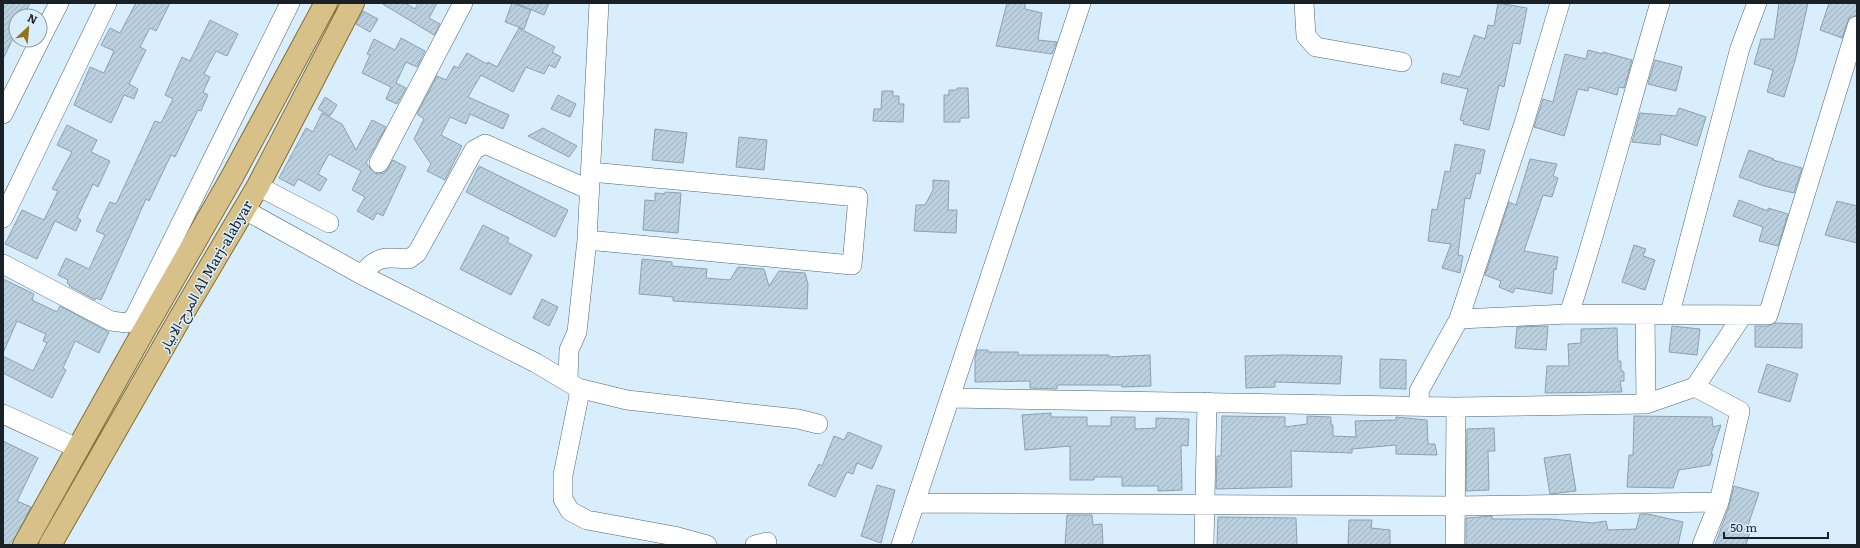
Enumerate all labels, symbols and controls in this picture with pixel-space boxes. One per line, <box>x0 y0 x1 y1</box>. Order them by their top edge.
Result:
north arrow <box>8 8 48 48</box>
text: N <box>25 9 40 27</box>
street label: المرج-الابيار Al Marj-alabyar <box>153 196 259 357</box>
scale bar <box>1724 514 1828 540</box>
text: 50 m <box>1730 518 1757 536</box>

